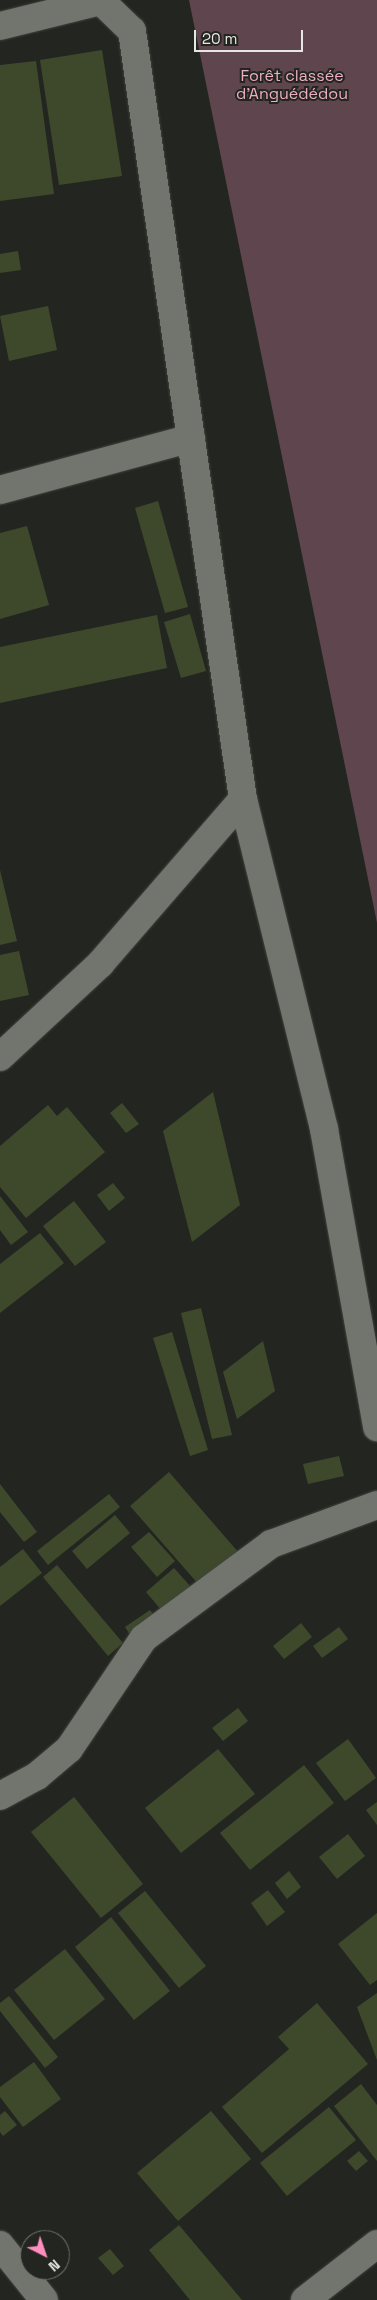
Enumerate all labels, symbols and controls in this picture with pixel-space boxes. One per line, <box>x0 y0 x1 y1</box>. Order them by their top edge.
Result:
scale bar <box>197 20 306 52</box>
text: 20 m <box>202 29 237 48</box>
park label: Forêt classée d’Anguédédou <box>236 66 348 104</box>
north arrow <box>20 2230 70 2280</box>
text: N <box>45 2256 64 2275</box>

